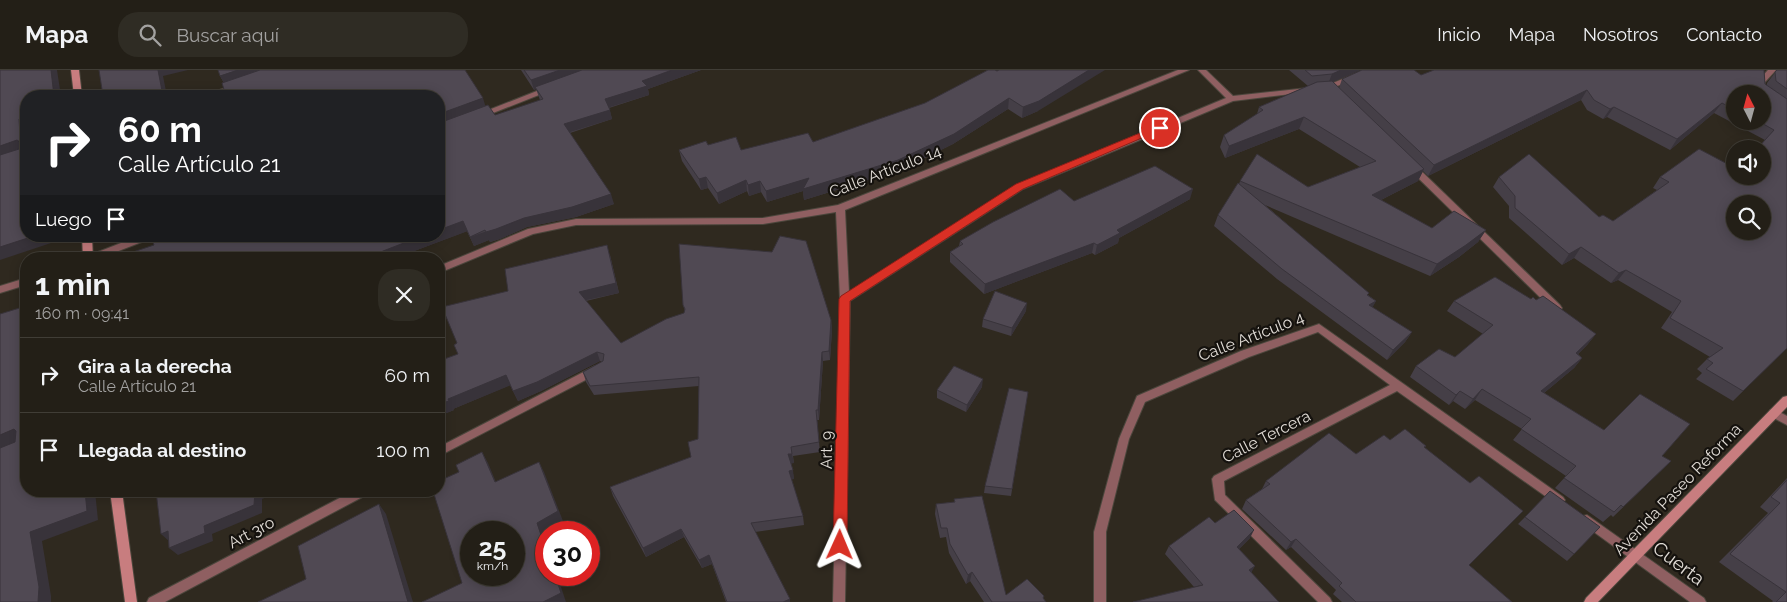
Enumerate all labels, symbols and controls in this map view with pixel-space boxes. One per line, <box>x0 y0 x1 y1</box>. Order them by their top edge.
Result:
search box <box>118 12 468 57</box>
text: Mapa <box>25 20 88 49</box>
icon: search <box>136 21 164 49</box>
text: Buscar aquí <box>176 24 279 46</box>
text: Inicio <box>1437 24 1481 45</box>
text: Mapa <box>1509 24 1555 45</box>
text: Nosotros <box>1583 24 1658 45</box>
text: Contacto <box>1686 24 1762 45</box>
north arrow <box>1726 85 1771 130</box>
map controls <box>1726 85 1771 240</box>
pin <box>1139 107 1181 149</box>
text: 60 m <box>118 109 202 150</box>
icon: right <box>35 110 100 175</box>
icon: arrive <box>1146 114 1174 142</box>
button: sound <box>1726 140 1771 185</box>
street label: Calle Artículo 14 <box>826 141 944 202</box>
text: Calle Artículo 21 <box>118 151 280 177</box>
button: search <box>1726 195 1771 240</box>
icon: arrive <box>102 205 130 233</box>
text: Luego <box>35 208 92 230</box>
text: 1 min <box>35 267 111 302</box>
button: close <box>378 269 430 321</box>
text: 160 m · 09:41 <box>35 304 129 323</box>
street label: Calle Artículo 4 <box>1196 308 1307 365</box>
text: Gira a la derecha <box>78 355 232 377</box>
icon: right <box>35 361 63 389</box>
text: 60 m <box>385 364 430 386</box>
text: Calle Artículo 21 <box>78 377 196 396</box>
street label: Calle Tercera <box>1219 406 1314 467</box>
street label: Avenida Paseo Reforma <box>1609 419 1745 559</box>
street label: Art. 9 <box>817 431 836 469</box>
icon: arrive <box>35 436 63 464</box>
text: Llegada al destino <box>78 439 246 461</box>
text: 100 m <box>376 439 430 461</box>
street label: Art 3ro <box>225 512 277 552</box>
position arrow <box>813 518 865 570</box>
speed limit sign: 30 <box>535 521 600 586</box>
text: 25 <box>479 532 506 562</box>
street label: Cuerta <box>1649 536 1709 590</box>
text: km/h <box>477 559 508 573</box>

